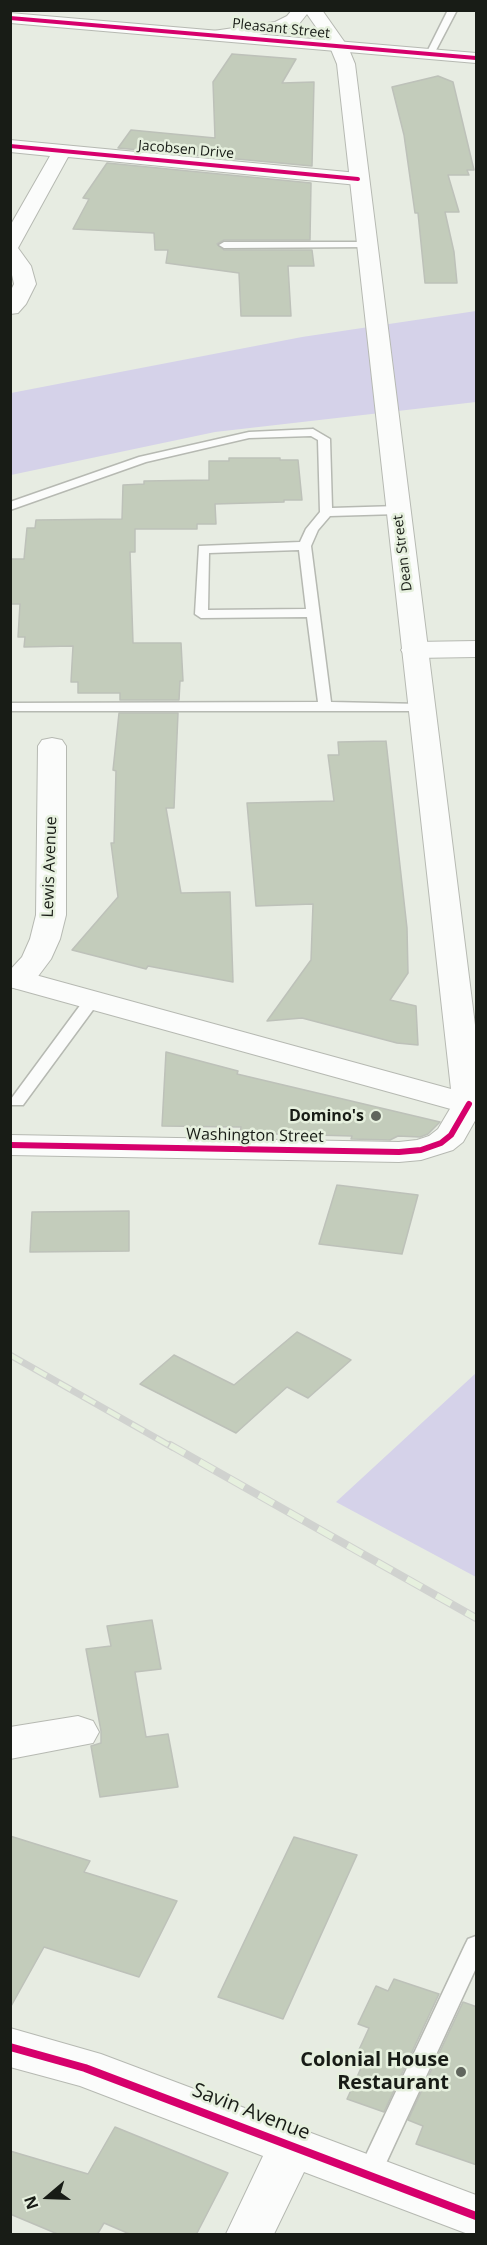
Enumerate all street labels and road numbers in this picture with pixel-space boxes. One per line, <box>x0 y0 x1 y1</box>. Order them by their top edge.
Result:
street label: Pleasant Street <box>231 16 331 42</box>
street label: Jacobsen Drive <box>137 137 235 163</box>
street label: Dean Street <box>390 514 416 592</box>
street label: Lewis Avenue <box>39 816 61 918</box>
street label: Washington Street <box>186 1125 324 1147</box>
street label: Savin Avenue <box>189 2079 313 2145</box>

